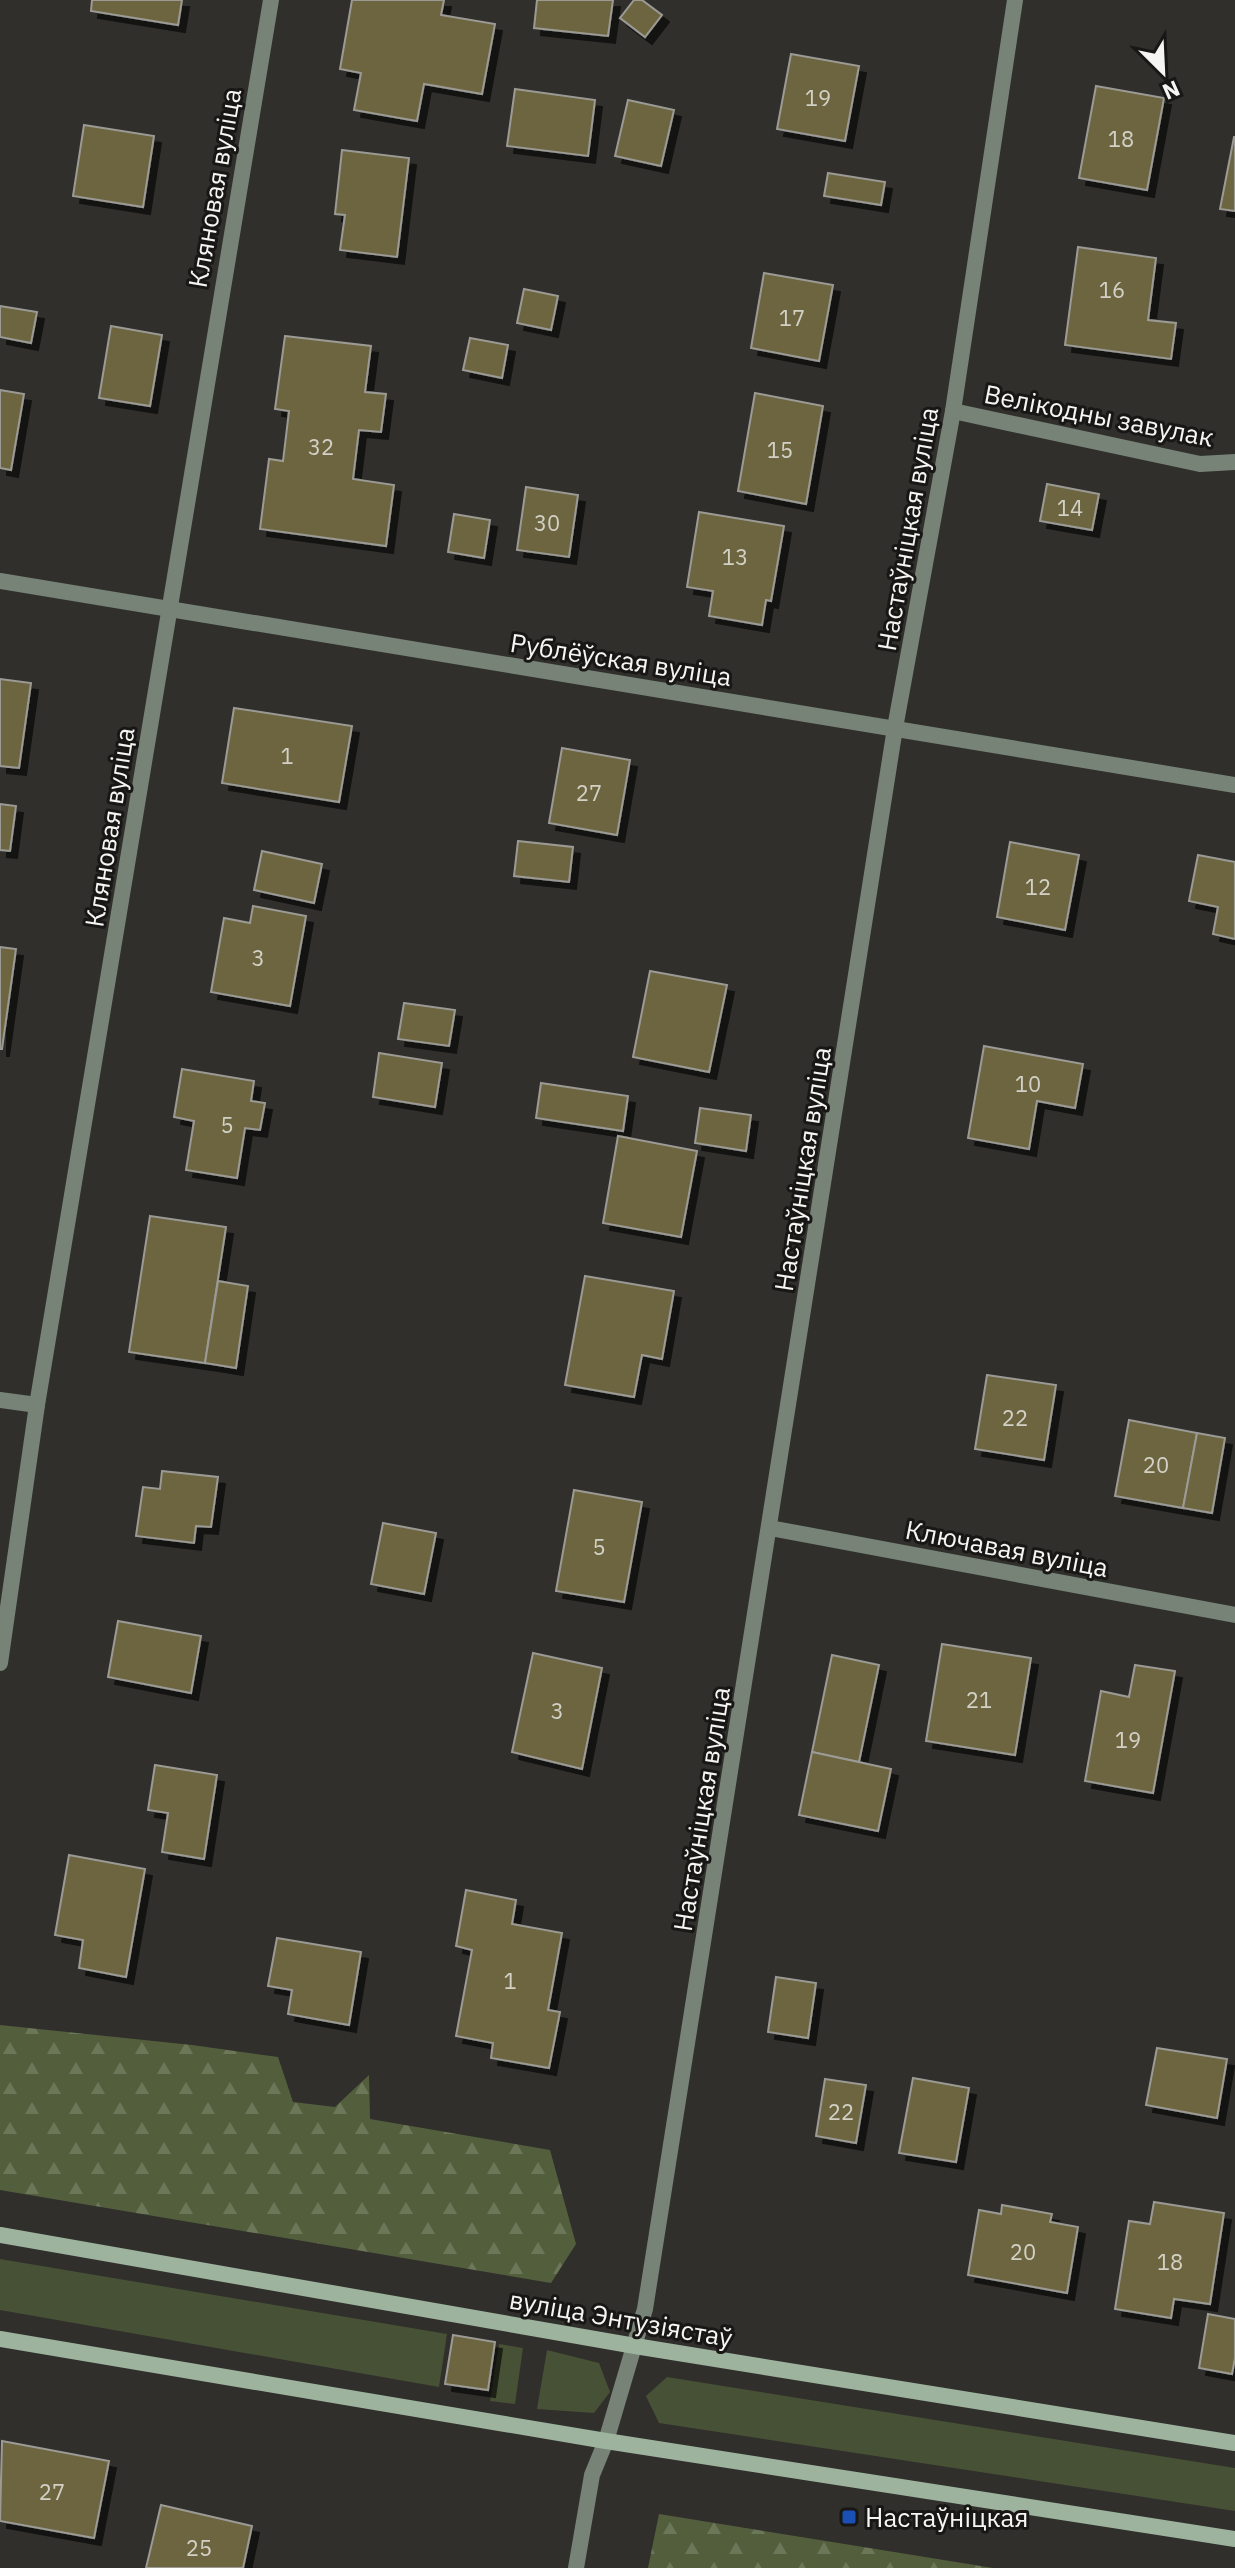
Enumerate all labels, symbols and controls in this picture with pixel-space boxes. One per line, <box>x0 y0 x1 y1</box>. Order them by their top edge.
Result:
north arrow <box>1123 32 1203 112</box>
text: N <box>1158 74 1185 107</box>
house number: 19 <box>805 83 831 112</box>
street label: Кляновая вуліца <box>180 86 248 290</box>
house number: 18 <box>1108 124 1134 153</box>
house number: 16 <box>1099 275 1125 304</box>
house number: 17 <box>779 303 805 332</box>
street label: Велікодны завулак <box>981 376 1217 454</box>
street label: Настаўніцкая вуліца <box>869 404 945 654</box>
house number: 32 <box>308 432 334 461</box>
house number: 15 <box>767 435 793 464</box>
house number: 14 <box>1057 493 1083 522</box>
house number: 30 <box>534 508 560 537</box>
house number: 13 <box>722 542 748 571</box>
street label: Рублёўская вуліца <box>508 625 734 693</box>
street label: Кляновая вуліца <box>76 725 142 929</box>
house number: 1 <box>280 741 294 770</box>
house number: 27 <box>576 778 602 807</box>
house number: 12 <box>1025 872 1051 901</box>
house number: 3 <box>251 943 265 972</box>
street label: Настаўніцкая вуліца <box>766 1044 838 1294</box>
house number: 10 <box>1015 1069 1041 1098</box>
house number: 5 <box>220 1110 234 1139</box>
house number: 22 <box>1002 1403 1028 1432</box>
house number: 20 <box>1143 1450 1169 1479</box>
street label: Ключавая вуліца <box>903 1512 1111 1584</box>
house number: 5 <box>592 1532 606 1561</box>
street label: Настаўніцкая вуліца <box>665 1684 737 1934</box>
house number: 21 <box>966 1685 992 1714</box>
house number: 3 <box>550 1696 564 1725</box>
house number: 19 <box>1115 1725 1141 1754</box>
house number: 1 <box>503 1966 517 1995</box>
house number: 22 <box>828 2097 854 2126</box>
house number: 20 <box>1010 2237 1036 2266</box>
house number: 18 <box>1157 2247 1183 2276</box>
street label: вуліца Энтузіястаў <box>507 2282 735 2354</box>
house number: 27 <box>39 2477 65 2506</box>
place label: Настаўніцкая <box>865 2500 1028 2534</box>
marker: Настаўніцкая <box>840 2508 858 2526</box>
house number: 25 <box>186 2533 212 2562</box>

